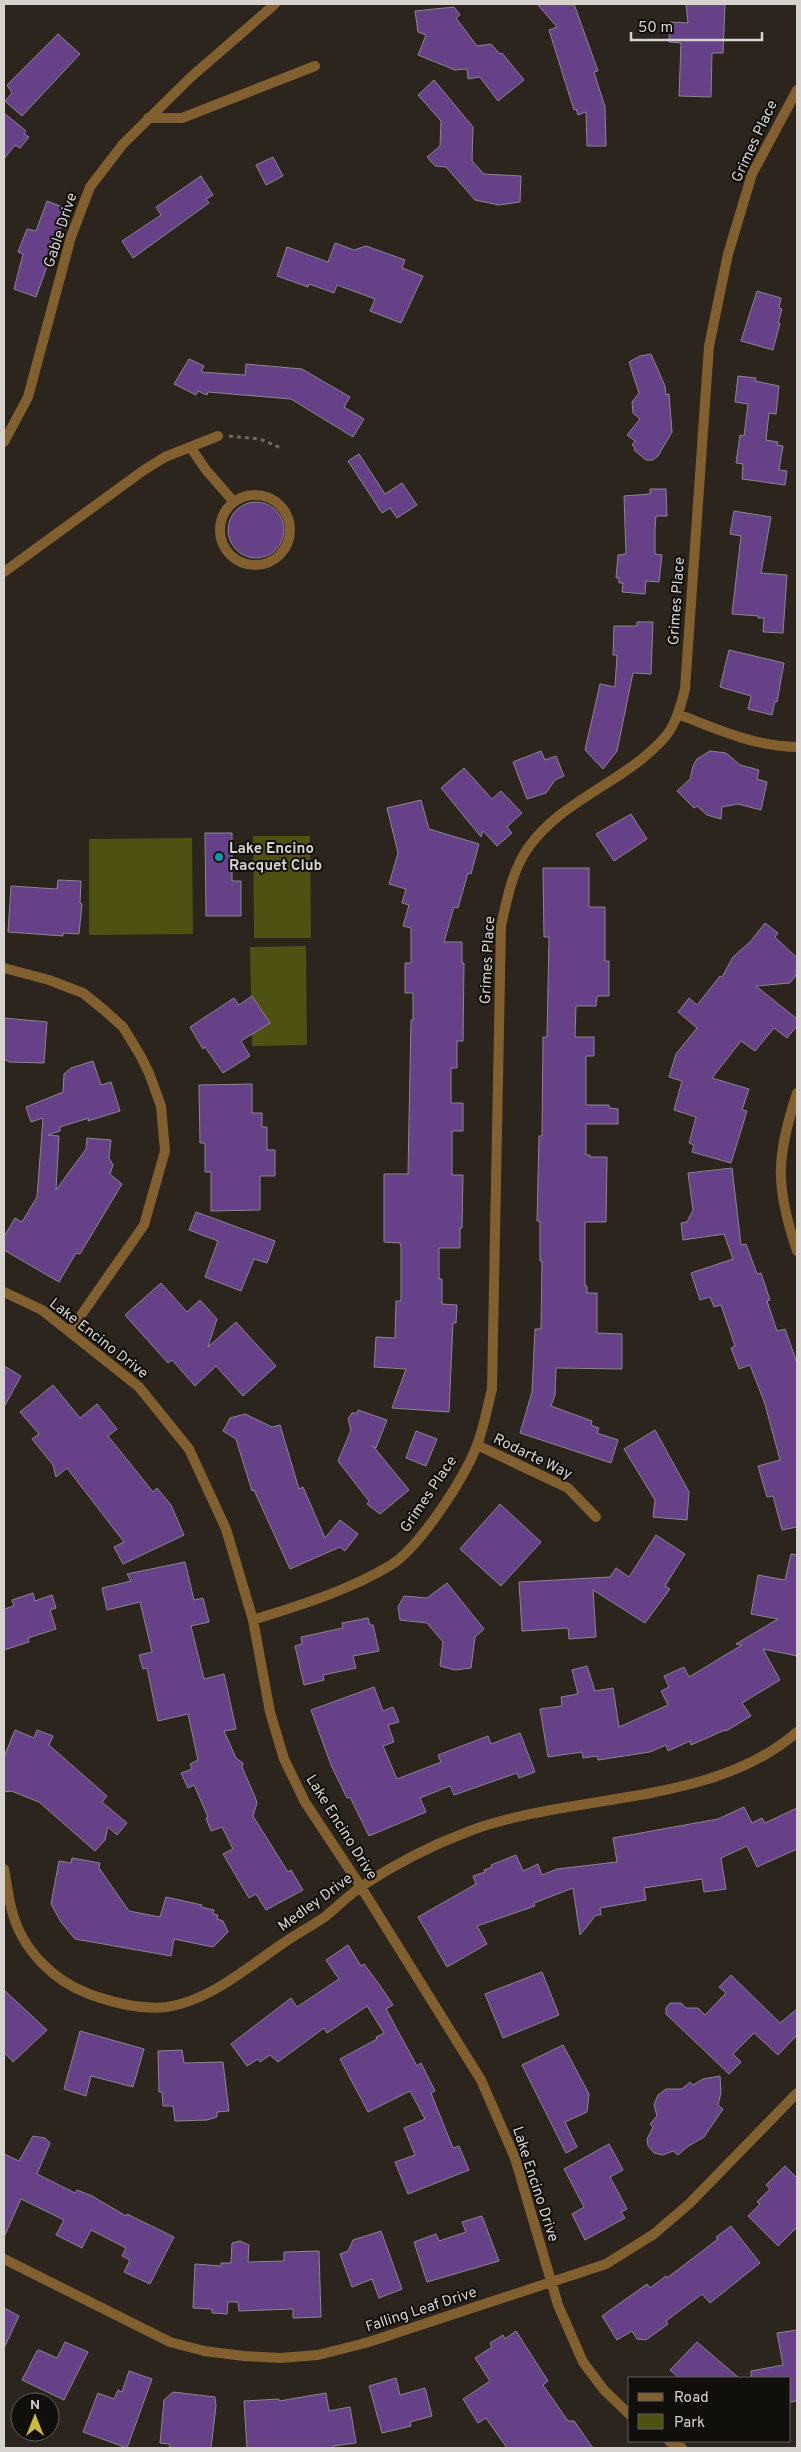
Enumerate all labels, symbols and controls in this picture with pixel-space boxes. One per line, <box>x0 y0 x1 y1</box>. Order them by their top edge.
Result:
scale bar <box>631 10 762 42</box>
text: 50 m <box>638 19 673 38</box>
street label: Grimes Place <box>728 98 783 186</box>
street label: Gable Drive <box>40 191 82 270</box>
street label: Grimes Place <box>665 556 690 646</box>
place label: Lake Encino Racquet Club <box>229 840 322 876</box>
marker: Lake Encino Racquet Club <box>213 851 225 863</box>
street label: Grimes Place <box>477 915 500 1005</box>
street label: Lake Encino Drive <box>45 1295 151 1384</box>
street label: Rodarte Way <box>490 1430 575 1485</box>
street label: Grimes Place <box>397 1453 462 1537</box>
street label: Lake Encino Drive <box>301 1772 381 1884</box>
street label: Medley Drive <box>275 1870 357 1937</box>
street label: Lake Encino Drive <box>507 2124 562 2245</box>
street label: Falling Leaf Drive <box>363 2284 479 2337</box>
legend <box>628 2377 791 2442</box>
text: Road <box>674 2389 709 2408</box>
north arrow <box>10 2392 60 2442</box>
text: N <box>30 2397 40 2414</box>
text: Park <box>674 2414 705 2433</box>

